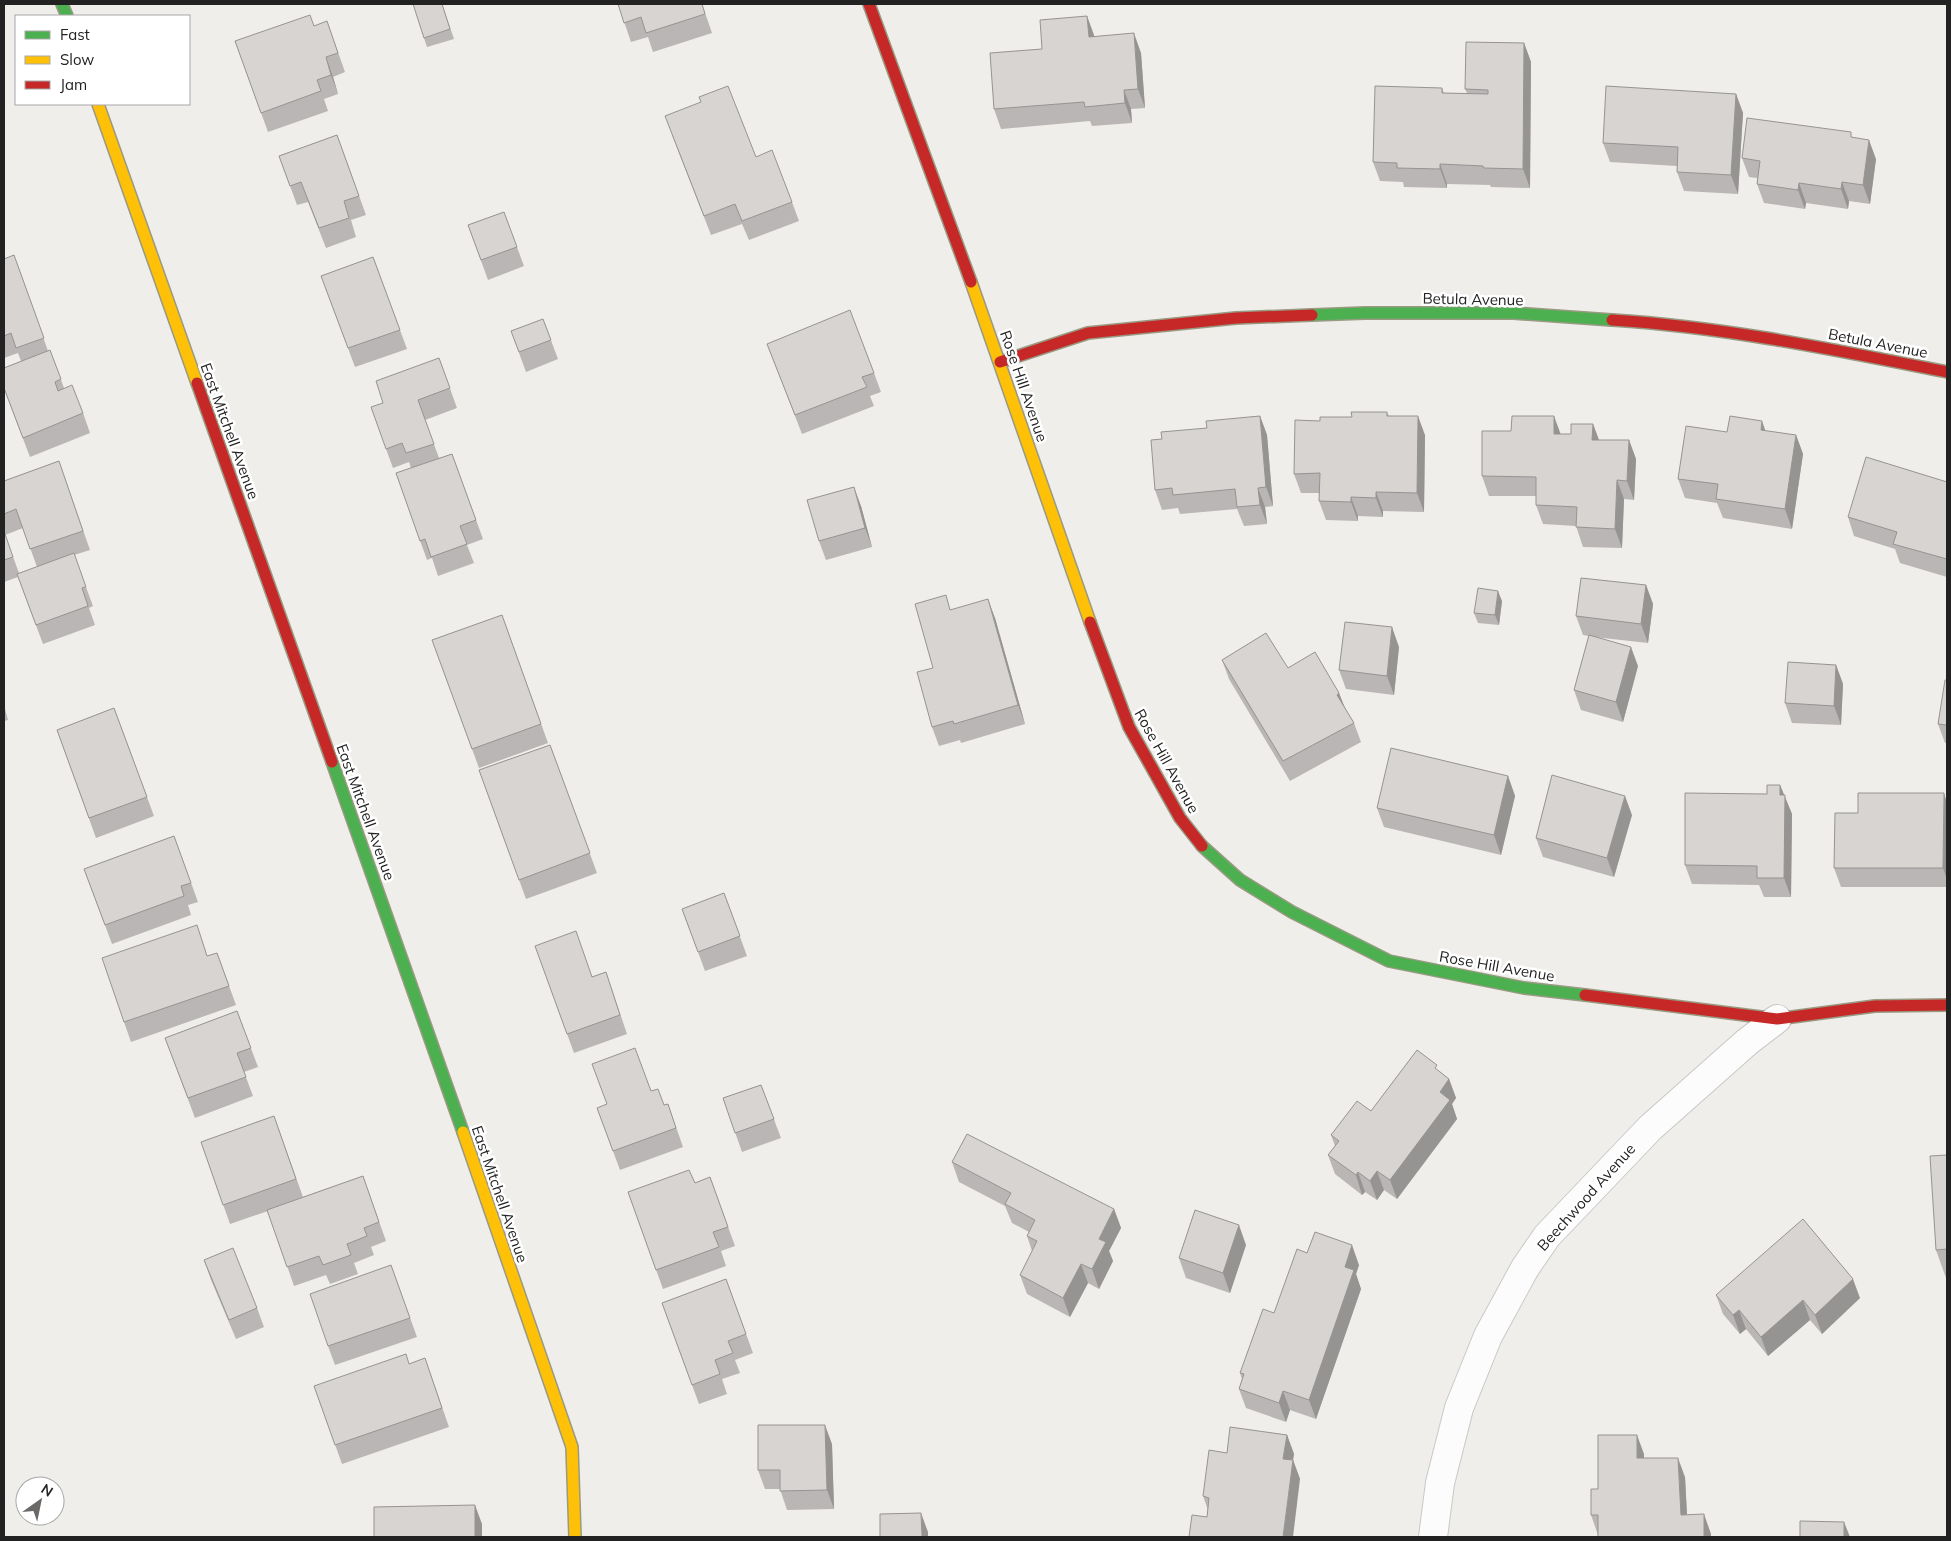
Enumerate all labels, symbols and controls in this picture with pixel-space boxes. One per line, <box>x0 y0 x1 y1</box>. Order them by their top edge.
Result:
legend <box>15 15 190 105</box>
text: Fast <box>60 25 90 44</box>
text: Slow <box>60 50 94 69</box>
text: Jam <box>60 75 87 94</box>
street label: Betula Avenue <box>1422 289 1524 309</box>
street label: Betula Avenue <box>1827 324 1929 362</box>
street label: Rose Hill Avenue <box>996 328 1052 444</box>
street label: East Mitchell Avenue <box>197 360 263 502</box>
street label: Rose Hill Avenue <box>1130 705 1204 817</box>
street label: East Mitchell Avenue <box>333 741 399 883</box>
street label: Rose Hill Avenue <box>1438 947 1556 985</box>
street label: East Mitchell Avenue <box>468 1123 532 1265</box>
street label: Beechwood Avenue <box>1533 1139 1639 1255</box>
north arrow <box>15 1476 65 1526</box>
text: N <box>38 1480 56 1501</box>

